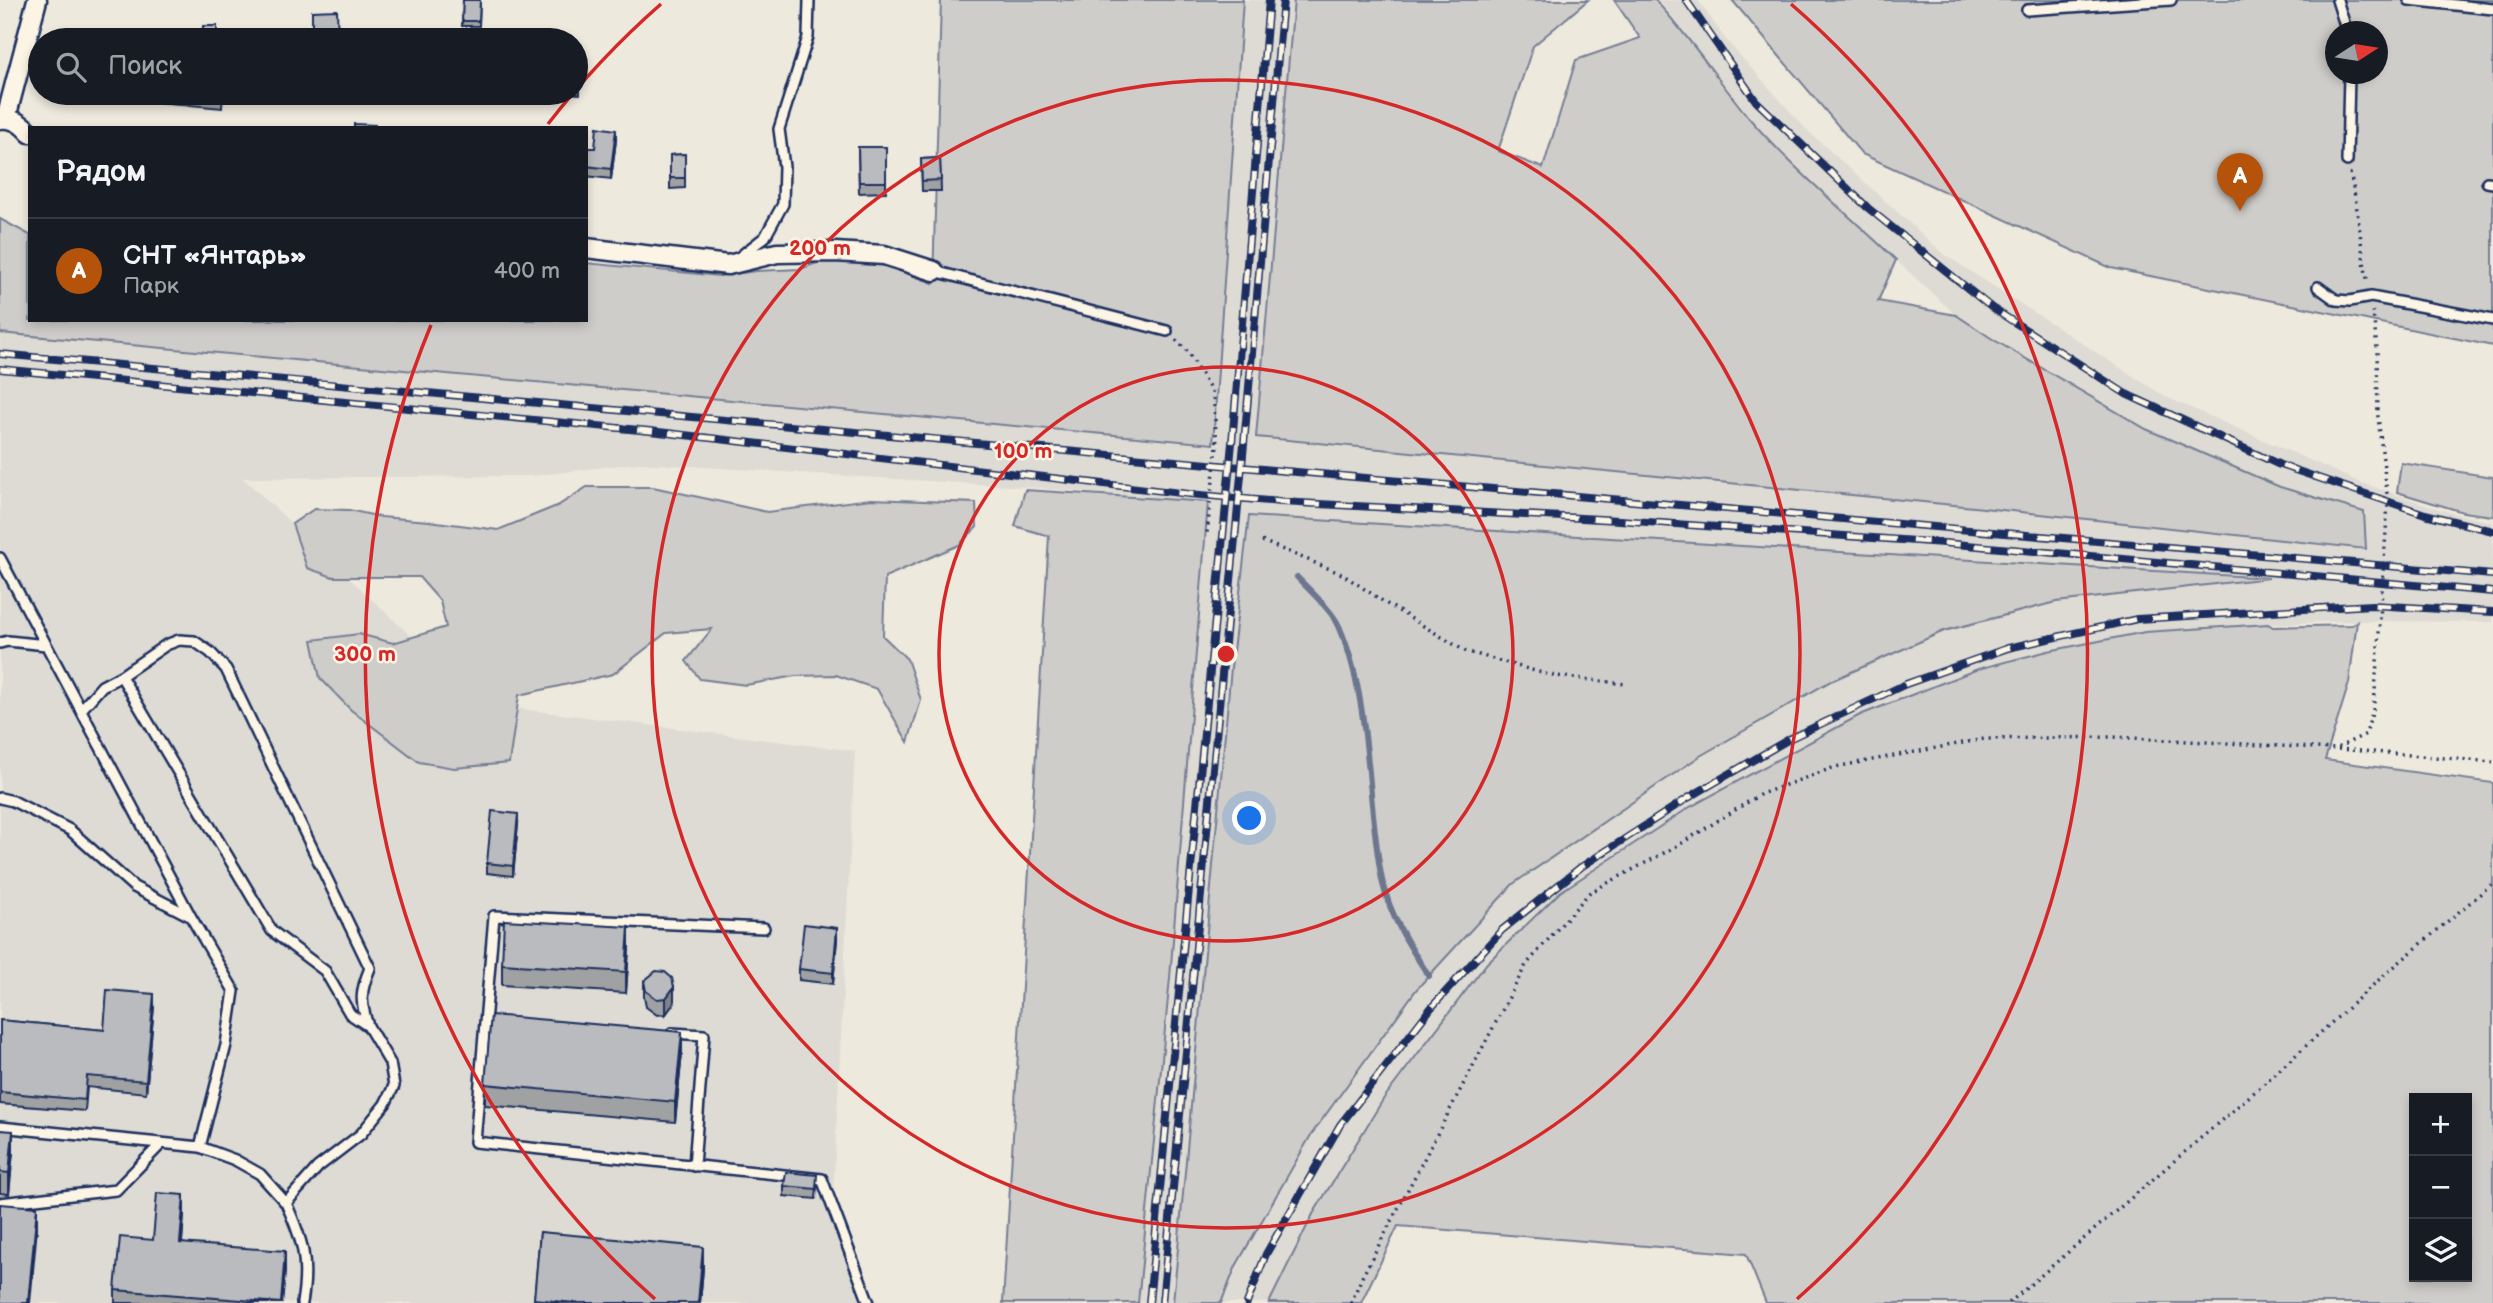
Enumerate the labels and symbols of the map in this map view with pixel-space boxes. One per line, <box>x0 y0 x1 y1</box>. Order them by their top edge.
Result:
north arrow <box>2325 21 2388 84</box>
pin: A <box>2217 153 2263 211</box>
text: 200 m <box>789 236 851 261</box>
text: 100 m <box>994 439 1052 464</box>
text: 300 m <box>334 642 396 667</box>
centre of rings <box>1214 642 1238 666</box>
your location <box>1232 801 1266 835</box>

